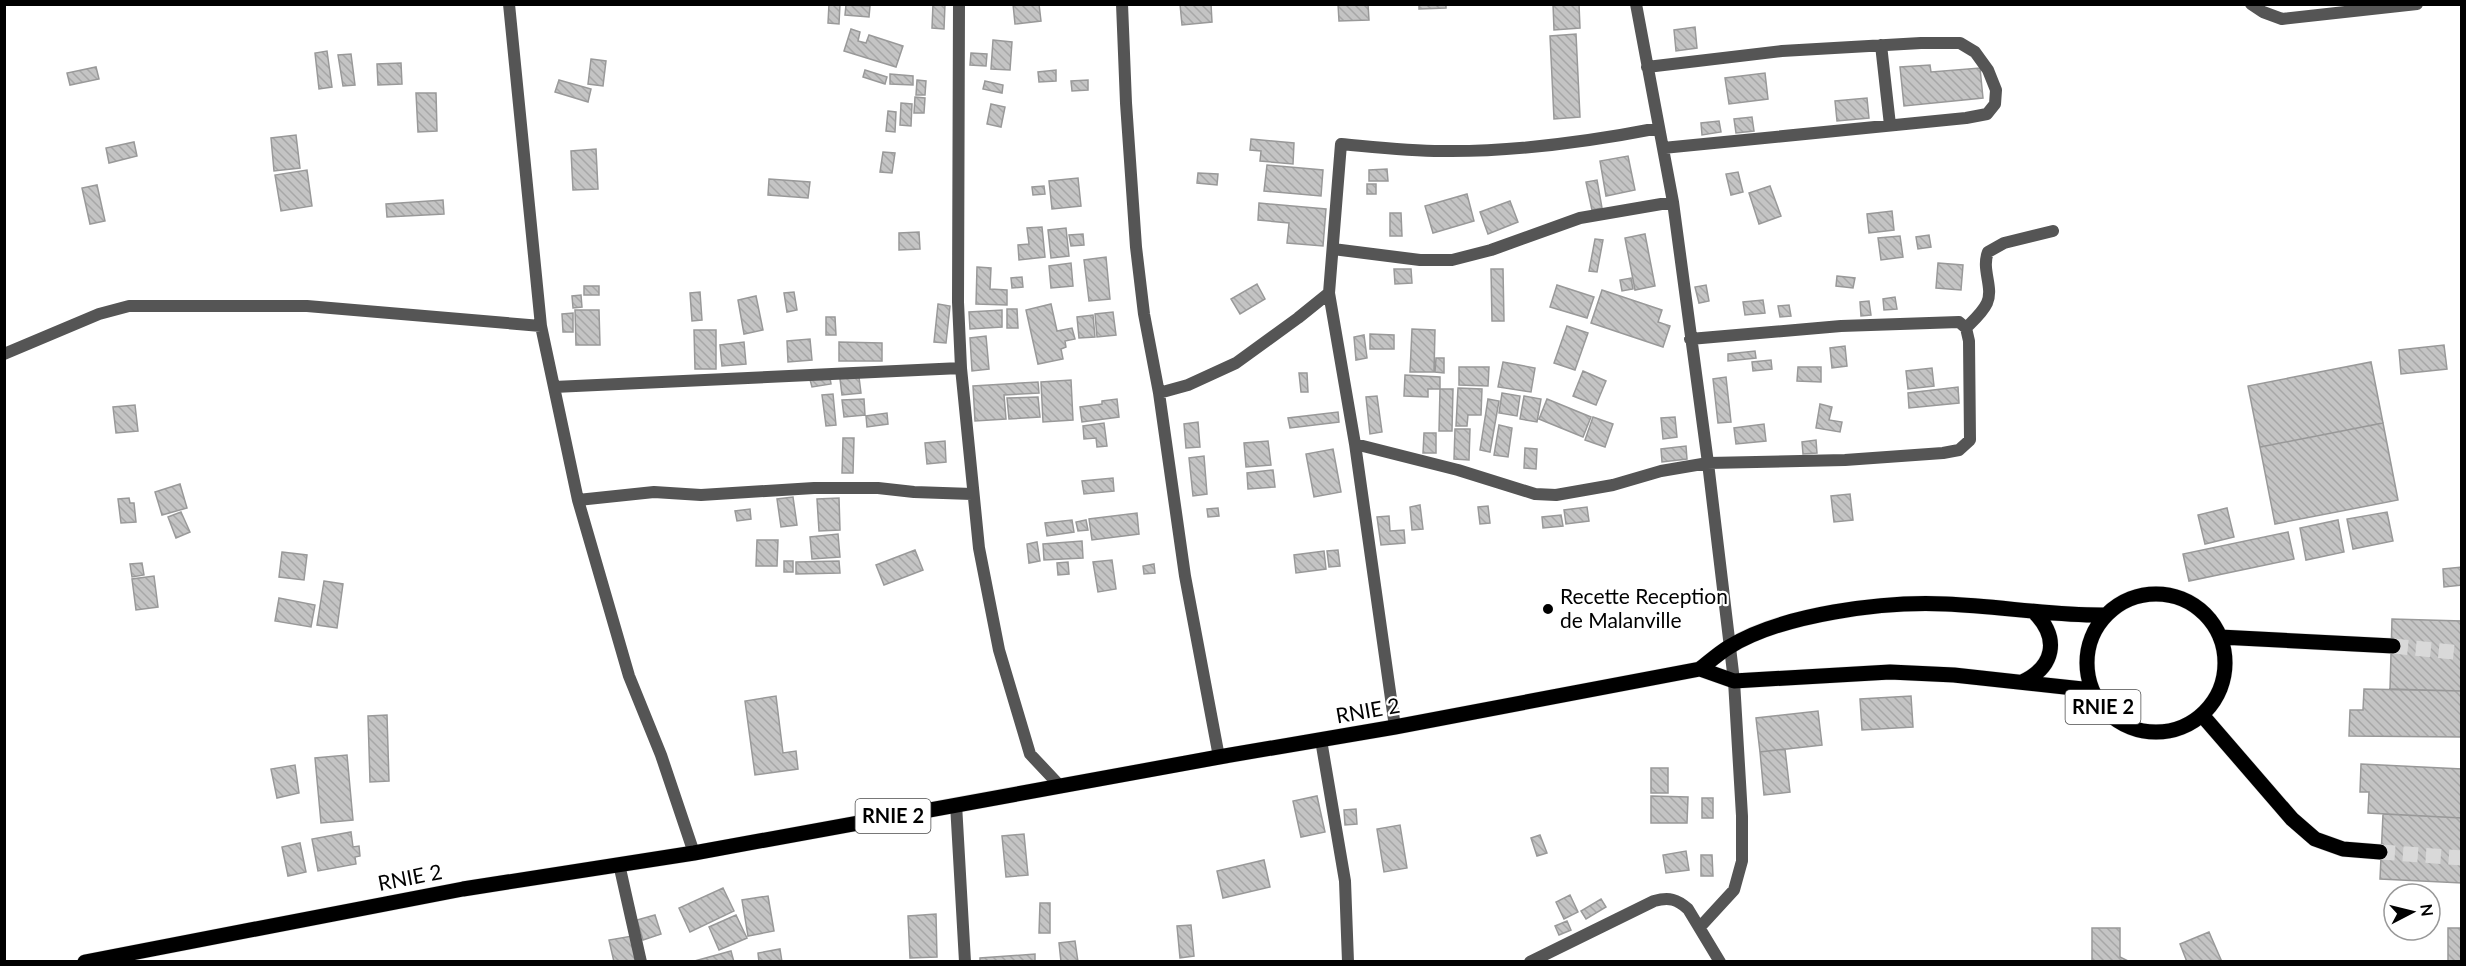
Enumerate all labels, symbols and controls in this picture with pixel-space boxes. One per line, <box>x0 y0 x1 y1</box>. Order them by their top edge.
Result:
place label: Recette Reception de Malanville <box>1560 583 1728 632</box>
marker: Recette Reception de Malanville <box>1541 602 1555 616</box>
road number: RNIE 2 <box>2066 690 2140 724</box>
street label: RNIE 2 <box>1334 692 1402 727</box>
road number: RNIE 2 <box>856 799 930 833</box>
street label: RNIE 2 <box>376 858 444 895</box>
north arrow <box>2382 882 2442 942</box>
text: N <box>2417 903 2438 917</box>

